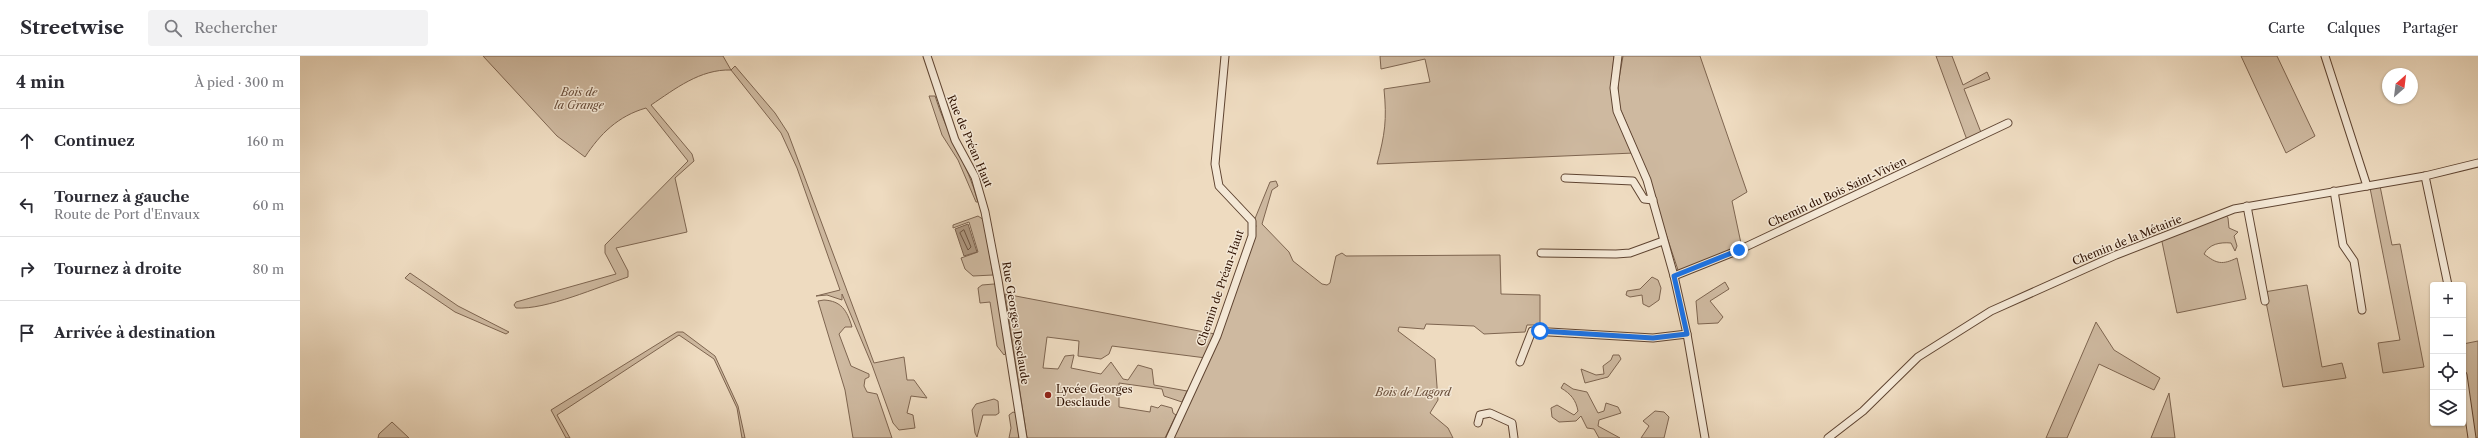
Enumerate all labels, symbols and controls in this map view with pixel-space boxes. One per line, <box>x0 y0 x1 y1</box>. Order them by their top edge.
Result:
search box <box>148 10 428 46</box>
text: Streetwise <box>20 16 124 39</box>
icon: search <box>162 17 184 39</box>
text: Rechercher <box>194 18 277 37</box>
text: Carte <box>2268 19 2305 37</box>
text: Calques <box>2327 19 2380 37</box>
text: Partager <box>2402 19 2458 37</box>
north arrow <box>2382 68 2418 104</box>
text: 4 min <box>16 72 65 92</box>
text: À pied · 300 m <box>194 74 284 90</box>
park label: Bois de la Grange <box>554 85 605 112</box>
street label: Rue de Préan Haut <box>944 93 996 189</box>
icon: ahead <box>16 130 38 152</box>
text: Continuez <box>54 131 135 150</box>
text: 160 m <box>247 133 284 149</box>
street label: Chemin du Bois Saint-Vivien <box>1765 154 1909 230</box>
text: Tournez à gauche <box>54 187 190 206</box>
icon: left <box>16 194 38 216</box>
text: 60 m <box>253 197 284 213</box>
text: Route de Port d'Envaux <box>54 206 200 222</box>
street label: Chemin de la Métairie <box>2070 212 2184 268</box>
street label: Chemin de Préan-Haut <box>1194 228 1247 348</box>
route end <box>1730 241 1748 259</box>
icon: right <box>16 258 38 280</box>
text: Tournez à droite <box>54 259 182 278</box>
text: 80 m <box>252 261 284 277</box>
street label: Rue Georges Desclaude <box>999 261 1033 385</box>
map controls <box>2430 282 2466 426</box>
button: + <box>2430 282 2466 318</box>
button: − <box>2430 318 2466 354</box>
icon: arrive <box>16 322 38 344</box>
route start <box>1531 322 1549 340</box>
text: Arrivée à destination <box>54 323 216 342</box>
button: locate <box>2430 354 2466 390</box>
place label: Lycée Georges Desclaude <box>1056 382 1133 409</box>
park label: Bois de Lagord <box>1374 385 1452 399</box>
marker: Lycée Georges Desclaude <box>1043 390 1053 400</box>
button: layers <box>2430 390 2466 426</box>

